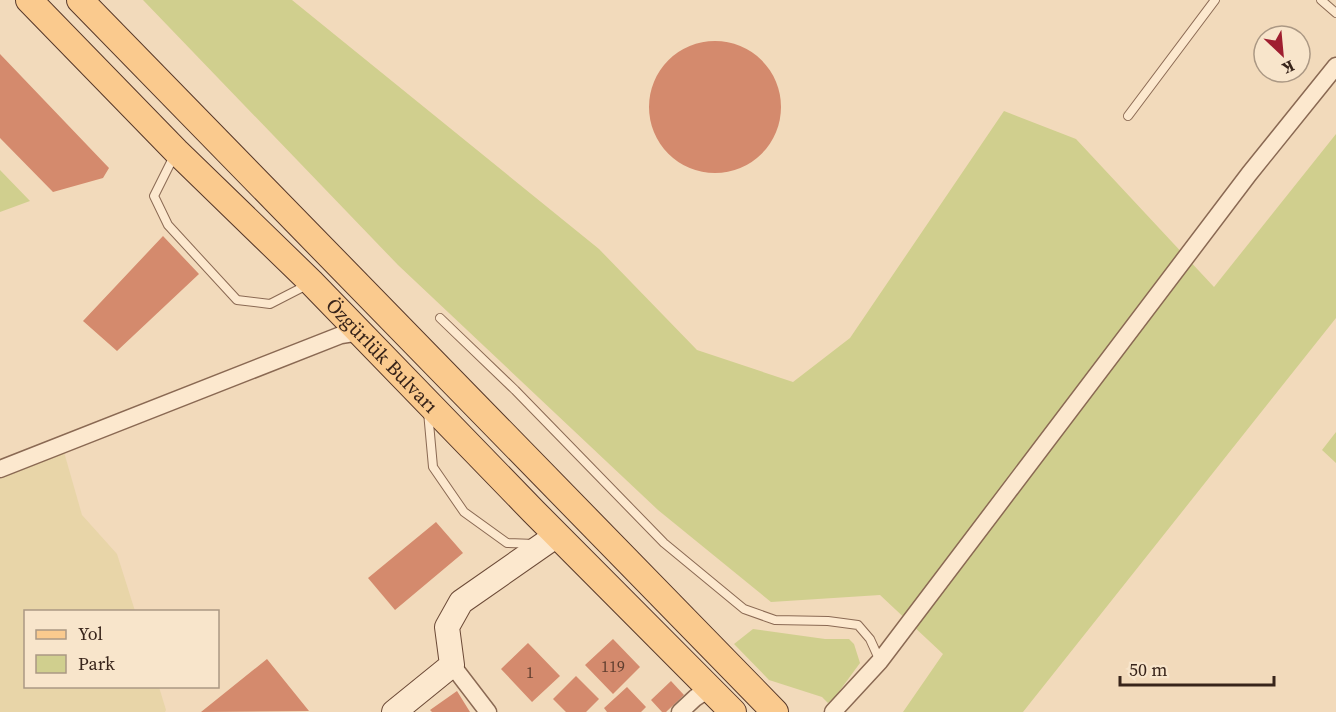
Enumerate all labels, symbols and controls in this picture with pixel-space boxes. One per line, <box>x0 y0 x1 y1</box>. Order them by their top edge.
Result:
north arrow <box>1252 24 1312 84</box>
text: K <box>1278 55 1298 80</box>
street label: Özgürlük Bulvarı <box>320 292 445 419</box>
legend <box>24 610 219 688</box>
text: Yol <box>78 621 103 646</box>
scale bar <box>1120 649 1274 687</box>
text: Park <box>78 651 115 676</box>
house number: 119 <box>601 655 625 677</box>
text: 50 m <box>1129 657 1167 682</box>
house number: 1 <box>526 661 534 683</box>

